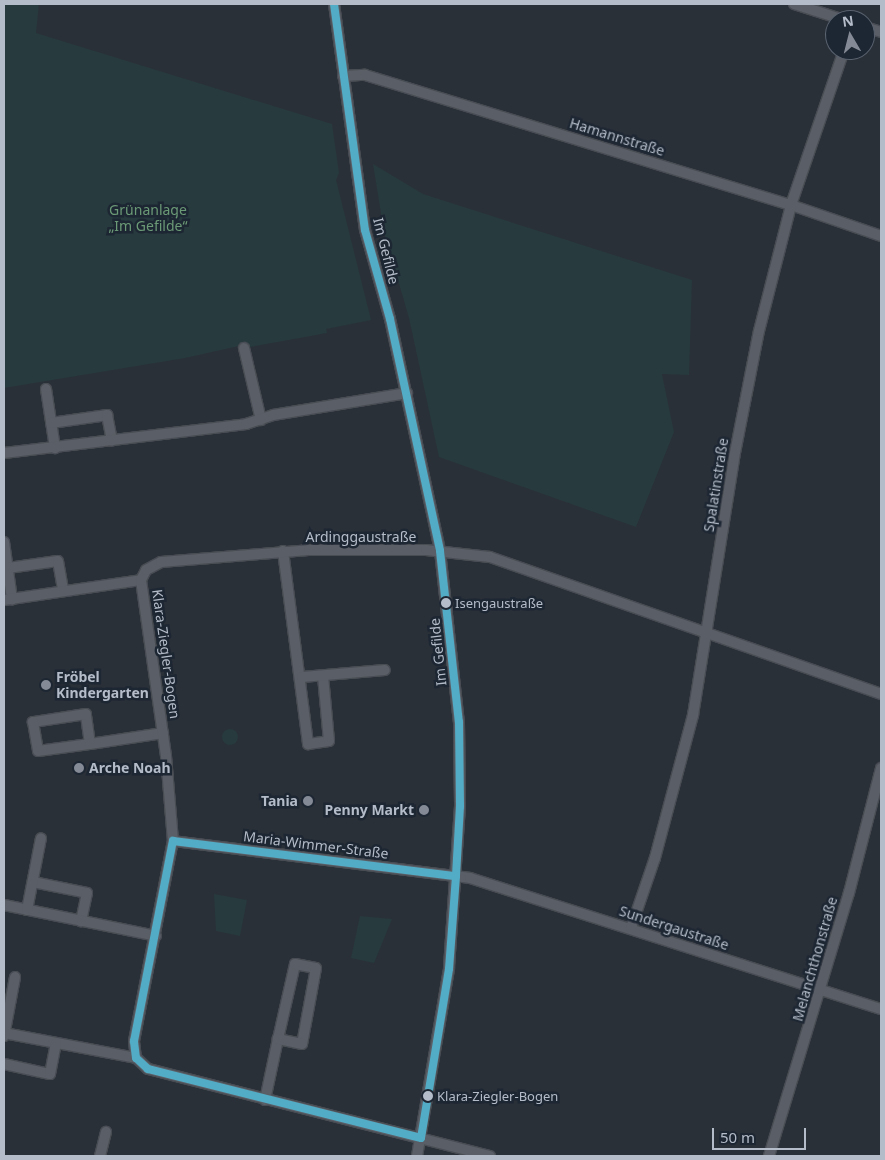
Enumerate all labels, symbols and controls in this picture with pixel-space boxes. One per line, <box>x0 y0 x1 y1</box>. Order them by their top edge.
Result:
north arrow <box>825 10 875 60</box>
text: N <box>841 10 855 31</box>
street label: Hamannstraße <box>568 115 666 159</box>
park label: Grünanlage „Im Gefilde“ <box>109 202 187 234</box>
street label: Im Gefilde <box>370 216 402 286</box>
street label: Spalatinstraße <box>700 437 732 533</box>
street label: Ardinggaustraße <box>306 529 416 545</box>
street label: Klara-Ziegler-Bogen <box>149 588 183 720</box>
place label: Isengaustraße <box>455 595 543 611</box>
marker: Isengaustraße <box>441 598 451 608</box>
street label: Im Gefilde <box>426 617 450 687</box>
place label: Fröbel Kindergarten <box>56 669 149 702</box>
marker: Fröbel Kindergarten <box>40 679 52 691</box>
place label: Arche Noah <box>89 760 171 776</box>
marker: Arche Noah <box>73 762 85 774</box>
place label: Tania <box>261 793 298 809</box>
marker: Tania <box>302 795 314 807</box>
place label: Penny Markt <box>325 802 414 818</box>
marker: Penny Markt <box>418 804 430 816</box>
street label: Maria-Wimmer-Straße <box>242 828 390 862</box>
street label: Melanchthonstraße <box>789 895 841 1023</box>
street label: Sundergaustraße <box>617 902 731 954</box>
place label: Klara-Ziegler-Bogen <box>437 1088 558 1104</box>
marker: Klara-Ziegler-Bogen <box>423 1091 433 1101</box>
scale bar <box>715 1118 809 1150</box>
text: 50 m <box>720 1127 755 1147</box>

